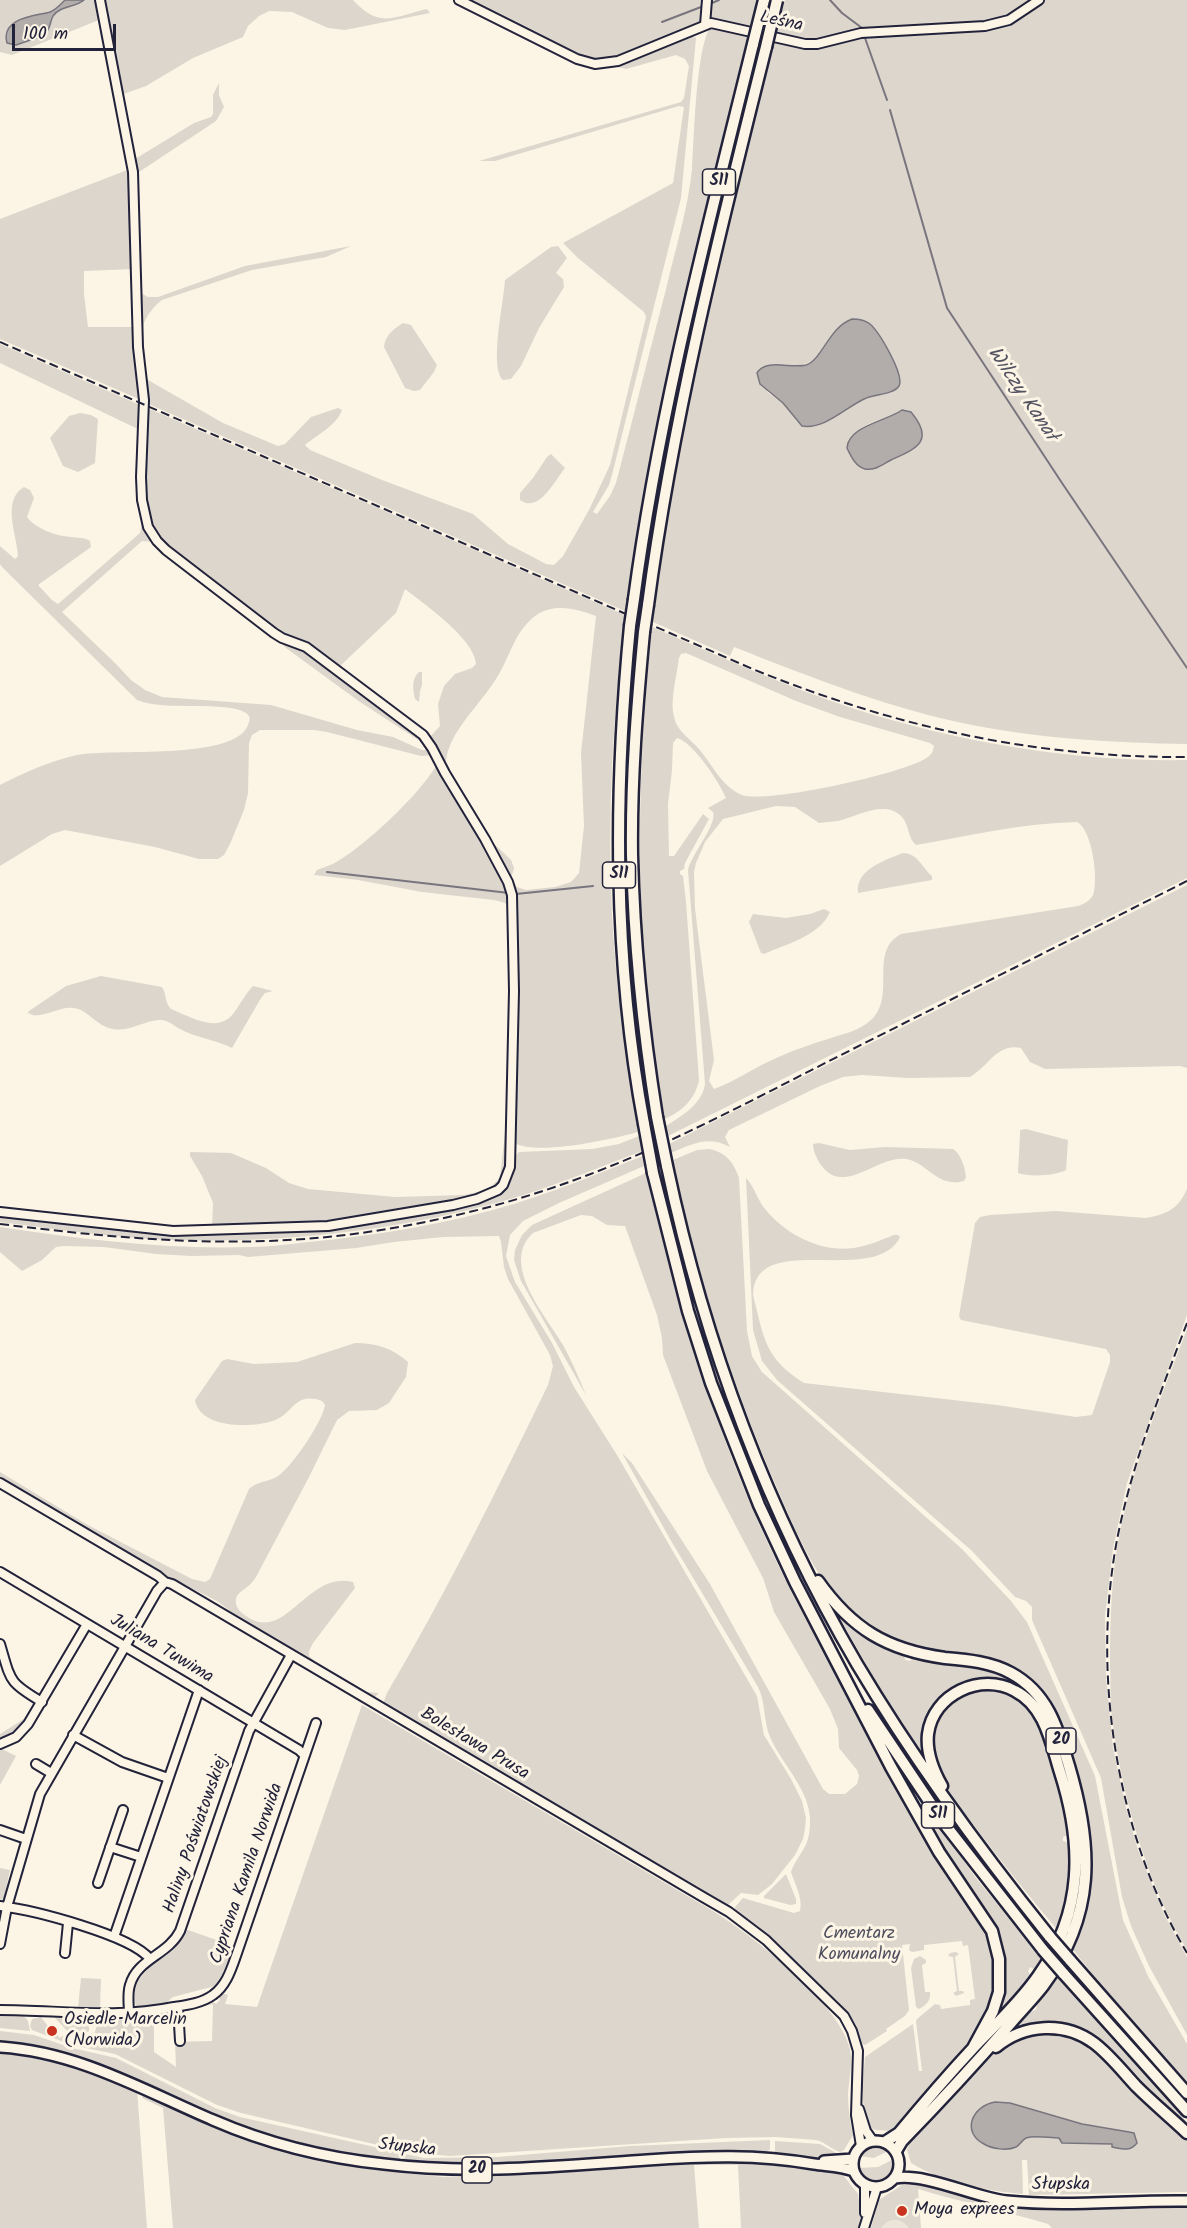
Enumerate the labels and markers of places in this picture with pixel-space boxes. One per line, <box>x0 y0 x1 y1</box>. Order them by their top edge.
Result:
place label: Osiedle Marcelin (Norwida) <box>64 2010 187 2052</box>
marker: Osiedle Marcelin (Norwida) <box>45 2024 59 2038</box>
place label: Moya exprees <box>914 2200 1015 2222</box>
marker: Moya exprees <box>895 2204 909 2218</box>

